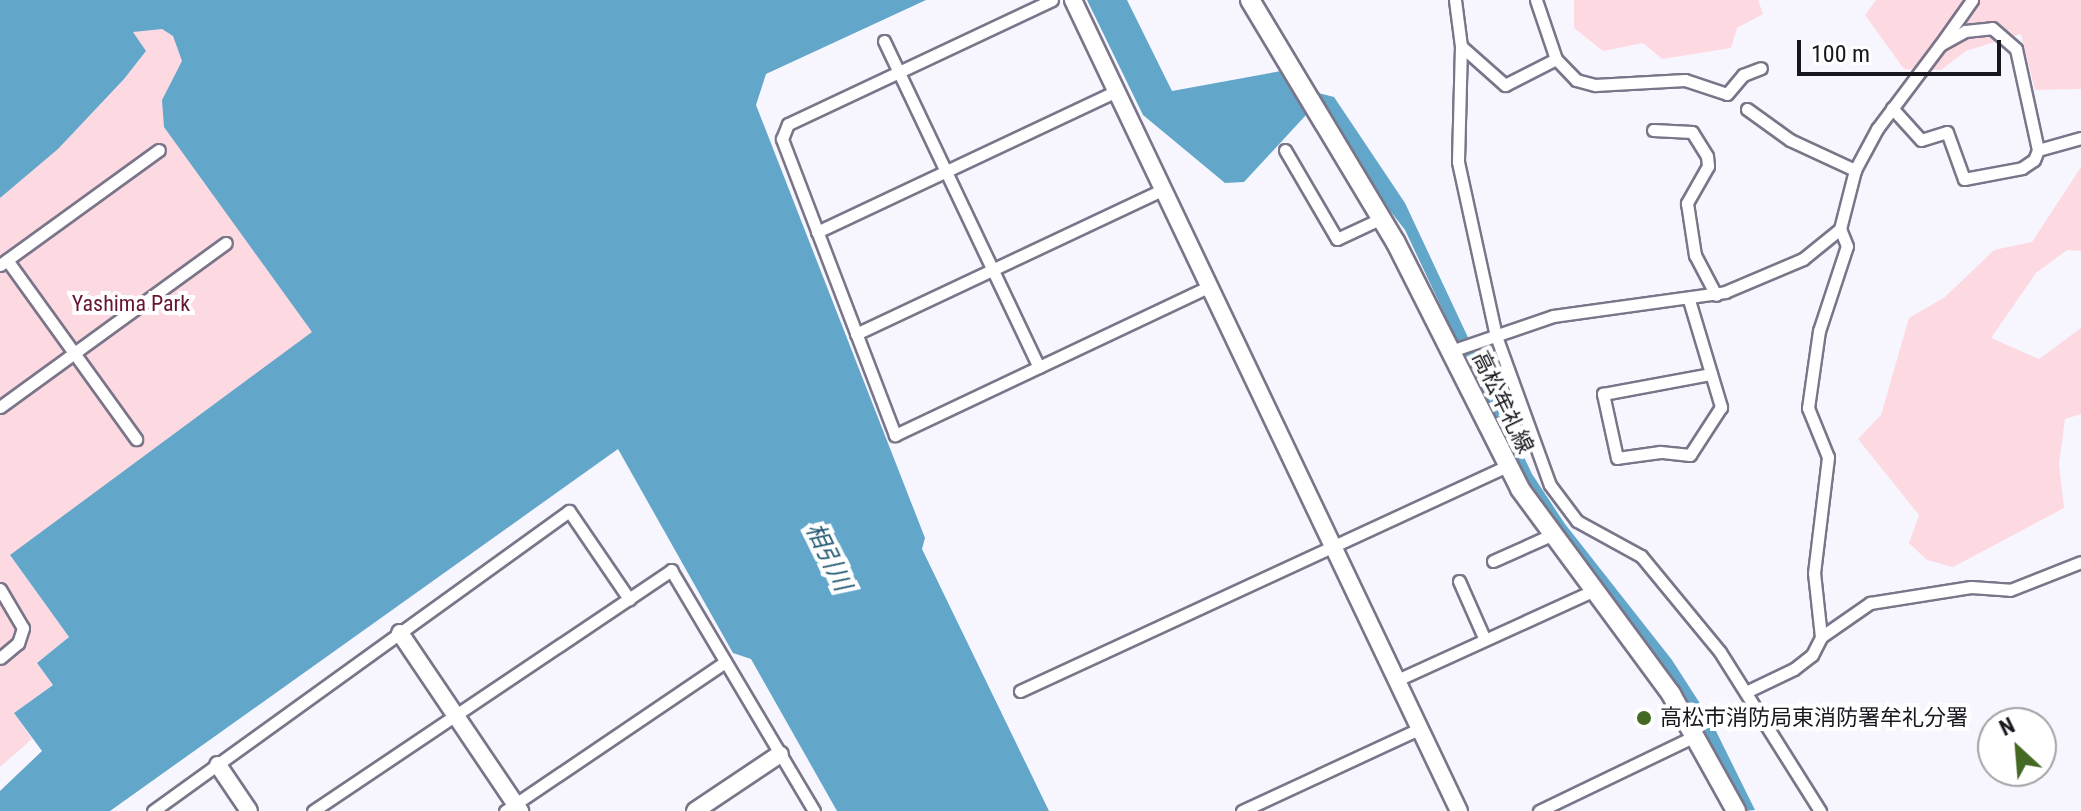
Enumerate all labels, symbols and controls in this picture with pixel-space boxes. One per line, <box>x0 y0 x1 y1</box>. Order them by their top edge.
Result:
scale bar <box>1801 24 2005 74</box>
text: 100 m <box>1811 40 1870 68</box>
park label: Yashima Park <box>72 291 190 317</box>
street label: 高松牟礼線 <box>1467 347 1539 457</box>
water label: 相引川 <box>799 518 857 596</box>
place label: 高松市消防局東消防署牟礼分署 <box>1660 705 1968 731</box>
north arrow <box>1977 707 2057 787</box>
marker: 高松市消防局東消防署牟礼分署 <box>1635 709 1653 727</box>
text: N <box>1996 713 2019 741</box>

